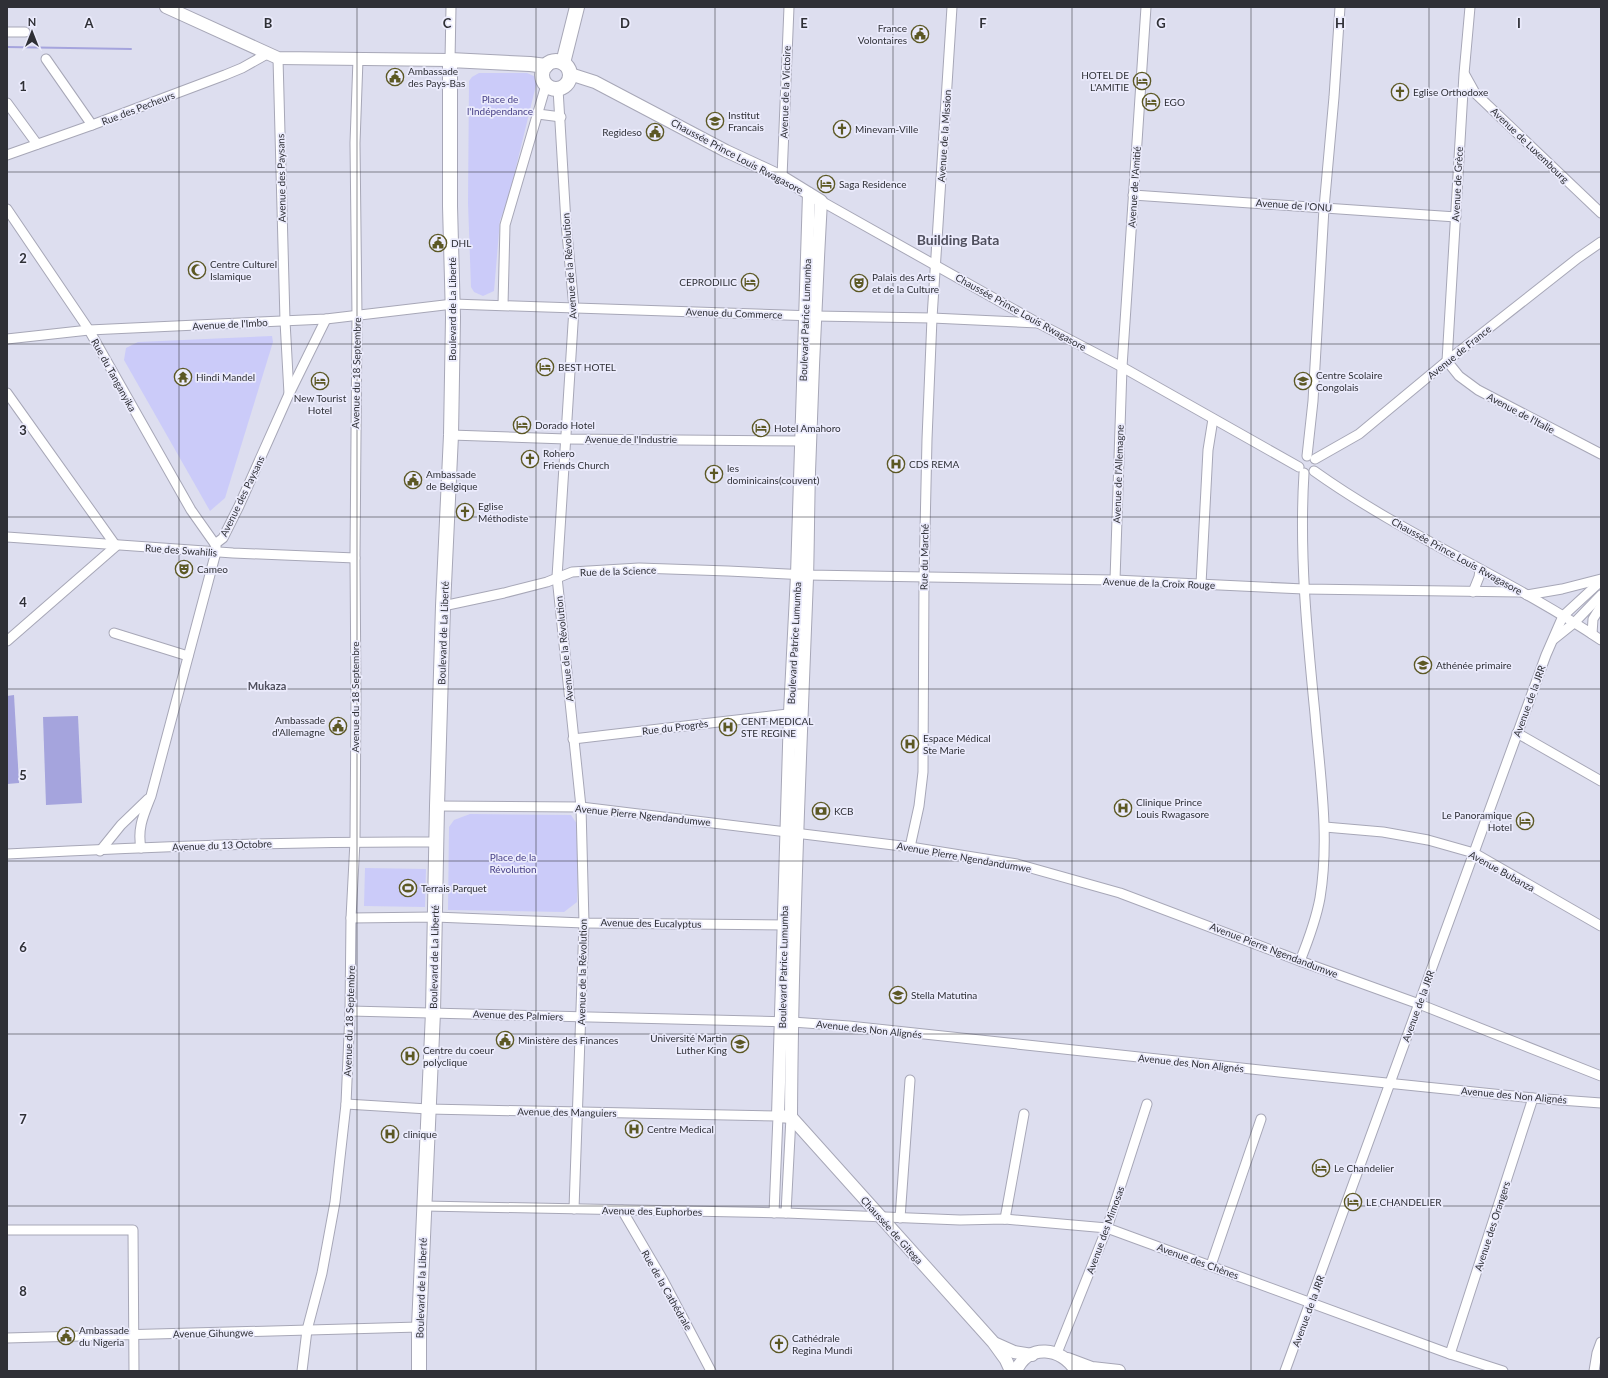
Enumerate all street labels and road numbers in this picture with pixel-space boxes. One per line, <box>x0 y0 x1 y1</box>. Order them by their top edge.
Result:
street label: Avenue de la Victoire <box>777 45 793 139</box>
street label: Rue des Pecheurs <box>100 89 176 127</box>
street label: Avenue de la Mission <box>935 89 953 183</box>
street label: Avenue de Luxembourg <box>1489 105 1571 185</box>
street label: Chaussée Prince Louis Rwagasore <box>669 116 805 196</box>
street label: Avenue des Paysans <box>274 134 288 222</box>
street label: Avenue de l'Amitié <box>1125 146 1143 228</box>
street label: Avenue de Grèce <box>1449 146 1465 222</box>
street label: Avenue de l'ONU <box>1255 196 1333 214</box>
street label: Avenue de la Révolution <box>559 213 579 319</box>
street label: Boulevard de La Liberté <box>446 257 458 361</box>
street label: Boulevard Patrice Lumumba <box>797 258 813 382</box>
street label: Chaussée Prince Louis Rwagasore <box>953 271 1089 353</box>
street label: Avenue du Commerce <box>685 305 783 321</box>
street label: Avenue de l'Imbo <box>192 316 268 332</box>
street label: Avenue du 18 Septembre <box>349 317 363 429</box>
street label: Avenue de France <box>1425 323 1493 381</box>
street label: Rue du Tanganyika <box>89 336 139 414</box>
street label: Avenue de l'Italie <box>1485 390 1557 436</box>
street label: Avenue de l'Allemagne <box>1110 424 1126 524</box>
street label: Avenue de l'Industrie <box>585 433 677 445</box>
street label: Avenue des Paysans <box>217 454 267 538</box>
street label: Chaussée Prince Louis Rwagasore <box>1389 515 1525 597</box>
street label: Rue du Marché <box>917 524 931 590</box>
street label: Rue des Swahilis <box>144 541 218 559</box>
street label: Rue de la Science <box>580 564 656 578</box>
street label: Avenue de la Croix Rouge <box>1103 575 1215 591</box>
street label: Boulevard de La Liberté <box>435 581 451 685</box>
street label: Boulevard Patrice Lumumba <box>785 581 803 705</box>
street label: Avenue de la Révolution <box>552 596 576 702</box>
street label: Avenue du 18 Septembre <box>349 641 361 753</box>
street label: Avenue de la JRR <box>1510 663 1548 739</box>
street label: Rue du Progrès <box>641 717 709 737</box>
street label: Avenue Pierre Ngendandumwe <box>575 802 711 828</box>
street label: Avenue du 13 Octobre <box>172 837 272 853</box>
street label: Avenue Pierre Ngendandumwe <box>896 839 1032 875</box>
street label: Avenue Bubanza <box>1467 848 1537 894</box>
street label: Boulevard de La Liberté <box>427 905 441 1009</box>
street label: Boulevard Patrice Lumumba <box>776 906 790 1028</box>
street label: Avenue des Eucalyptus <box>600 916 702 930</box>
street label: Avenue de la Révolution <box>575 919 589 1025</box>
street label: Avenue Pierre Ngendandumwe <box>1208 920 1340 980</box>
street label: Avenue du 18 Septembre <box>341 965 357 1077</box>
street label: Avenue de la JRR <box>1399 968 1437 1044</box>
street label: Avenue des Palmiers <box>473 1007 563 1023</box>
street label: Avenue des Non Alignés <box>816 1017 922 1041</box>
street label: Avenue des Non Alignés <box>1138 1051 1244 1075</box>
street label: Avenue des Non Alignés <box>1461 1084 1567 1106</box>
street label: Avenue des Manguiers <box>517 1105 617 1119</box>
street label: Avenue des Orangers <box>1472 1180 1512 1272</box>
street label: Avenue des Mimosas <box>1084 1184 1126 1276</box>
street label: Chaussée de Gitega <box>859 1194 925 1266</box>
street label: Avenue des Euphorbes <box>602 1204 702 1218</box>
street label: Boulevard de la Liberté <box>413 1237 429 1339</box>
street label: Avenue des Chènes <box>1155 1241 1241 1281</box>
street label: Rue de la Cathédrale <box>639 1248 695 1332</box>
street label: Avenue de la JRR <box>1289 1273 1327 1349</box>
street label: Avenue Gihungwe <box>173 1326 253 1340</box>

